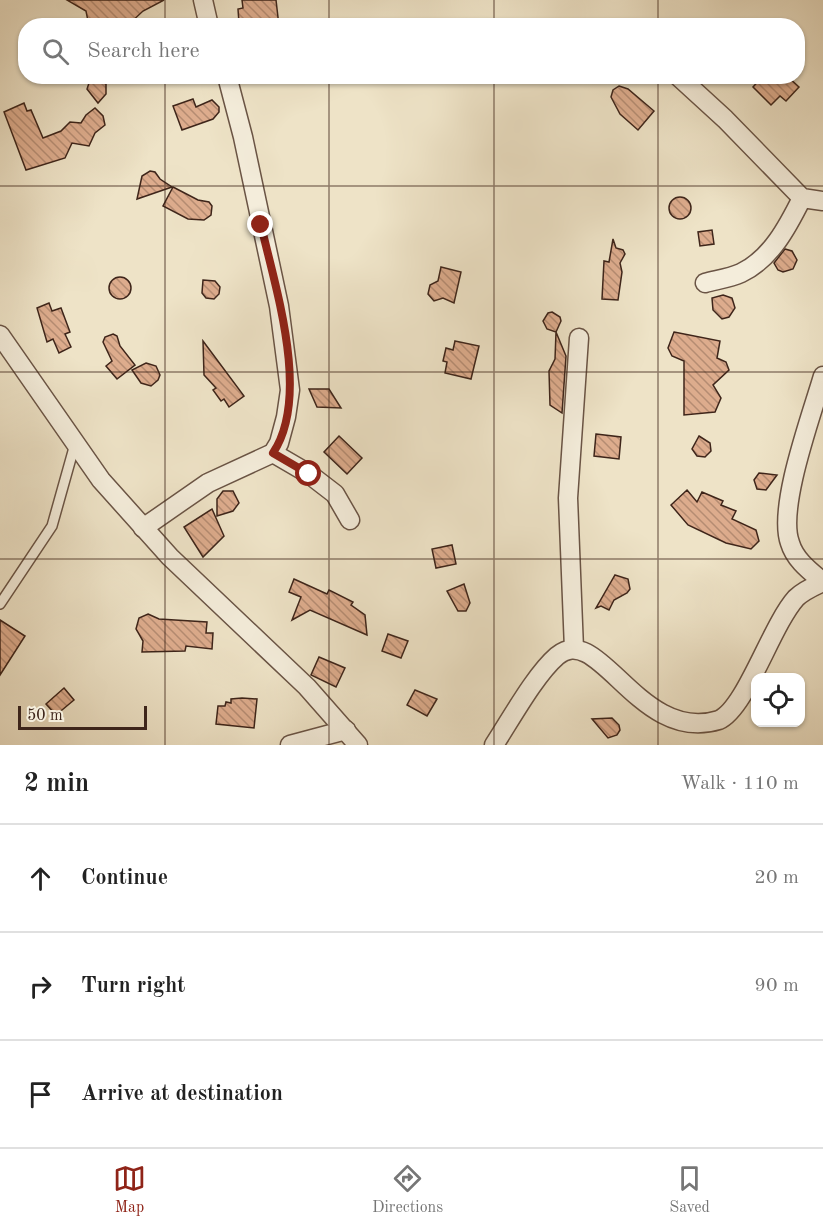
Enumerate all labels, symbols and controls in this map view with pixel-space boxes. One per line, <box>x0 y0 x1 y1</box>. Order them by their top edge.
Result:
search box <box>18 18 805 84</box>
icon: search <box>39 35 72 68</box>
text: Search here <box>87 40 200 62</box>
route end <box>247 211 273 237</box>
route start <box>295 460 321 486</box>
map controls <box>751 673 805 727</box>
button: locate <box>751 673 805 727</box>
scale bar <box>18 703 147 730</box>
text: 50 m <box>27 708 63 724</box>
text: 2 min <box>24 771 89 797</box>
text: Walk · 110 m <box>680 774 799 794</box>
icon: ahead <box>24 862 57 895</box>
text: Continue <box>81 867 168 889</box>
text: 20 m <box>754 868 799 888</box>
icon: right <box>24 970 57 1003</box>
text: Turn right <box>81 975 185 997</box>
text: 90 m <box>754 976 799 996</box>
icon: arrive <box>24 1078 57 1111</box>
text: Arrive at destination <box>81 1083 283 1105</box>
tab: Map <box>113 1162 146 1218</box>
tab: Directions <box>372 1162 443 1218</box>
tab: Saved <box>669 1162 710 1218</box>

